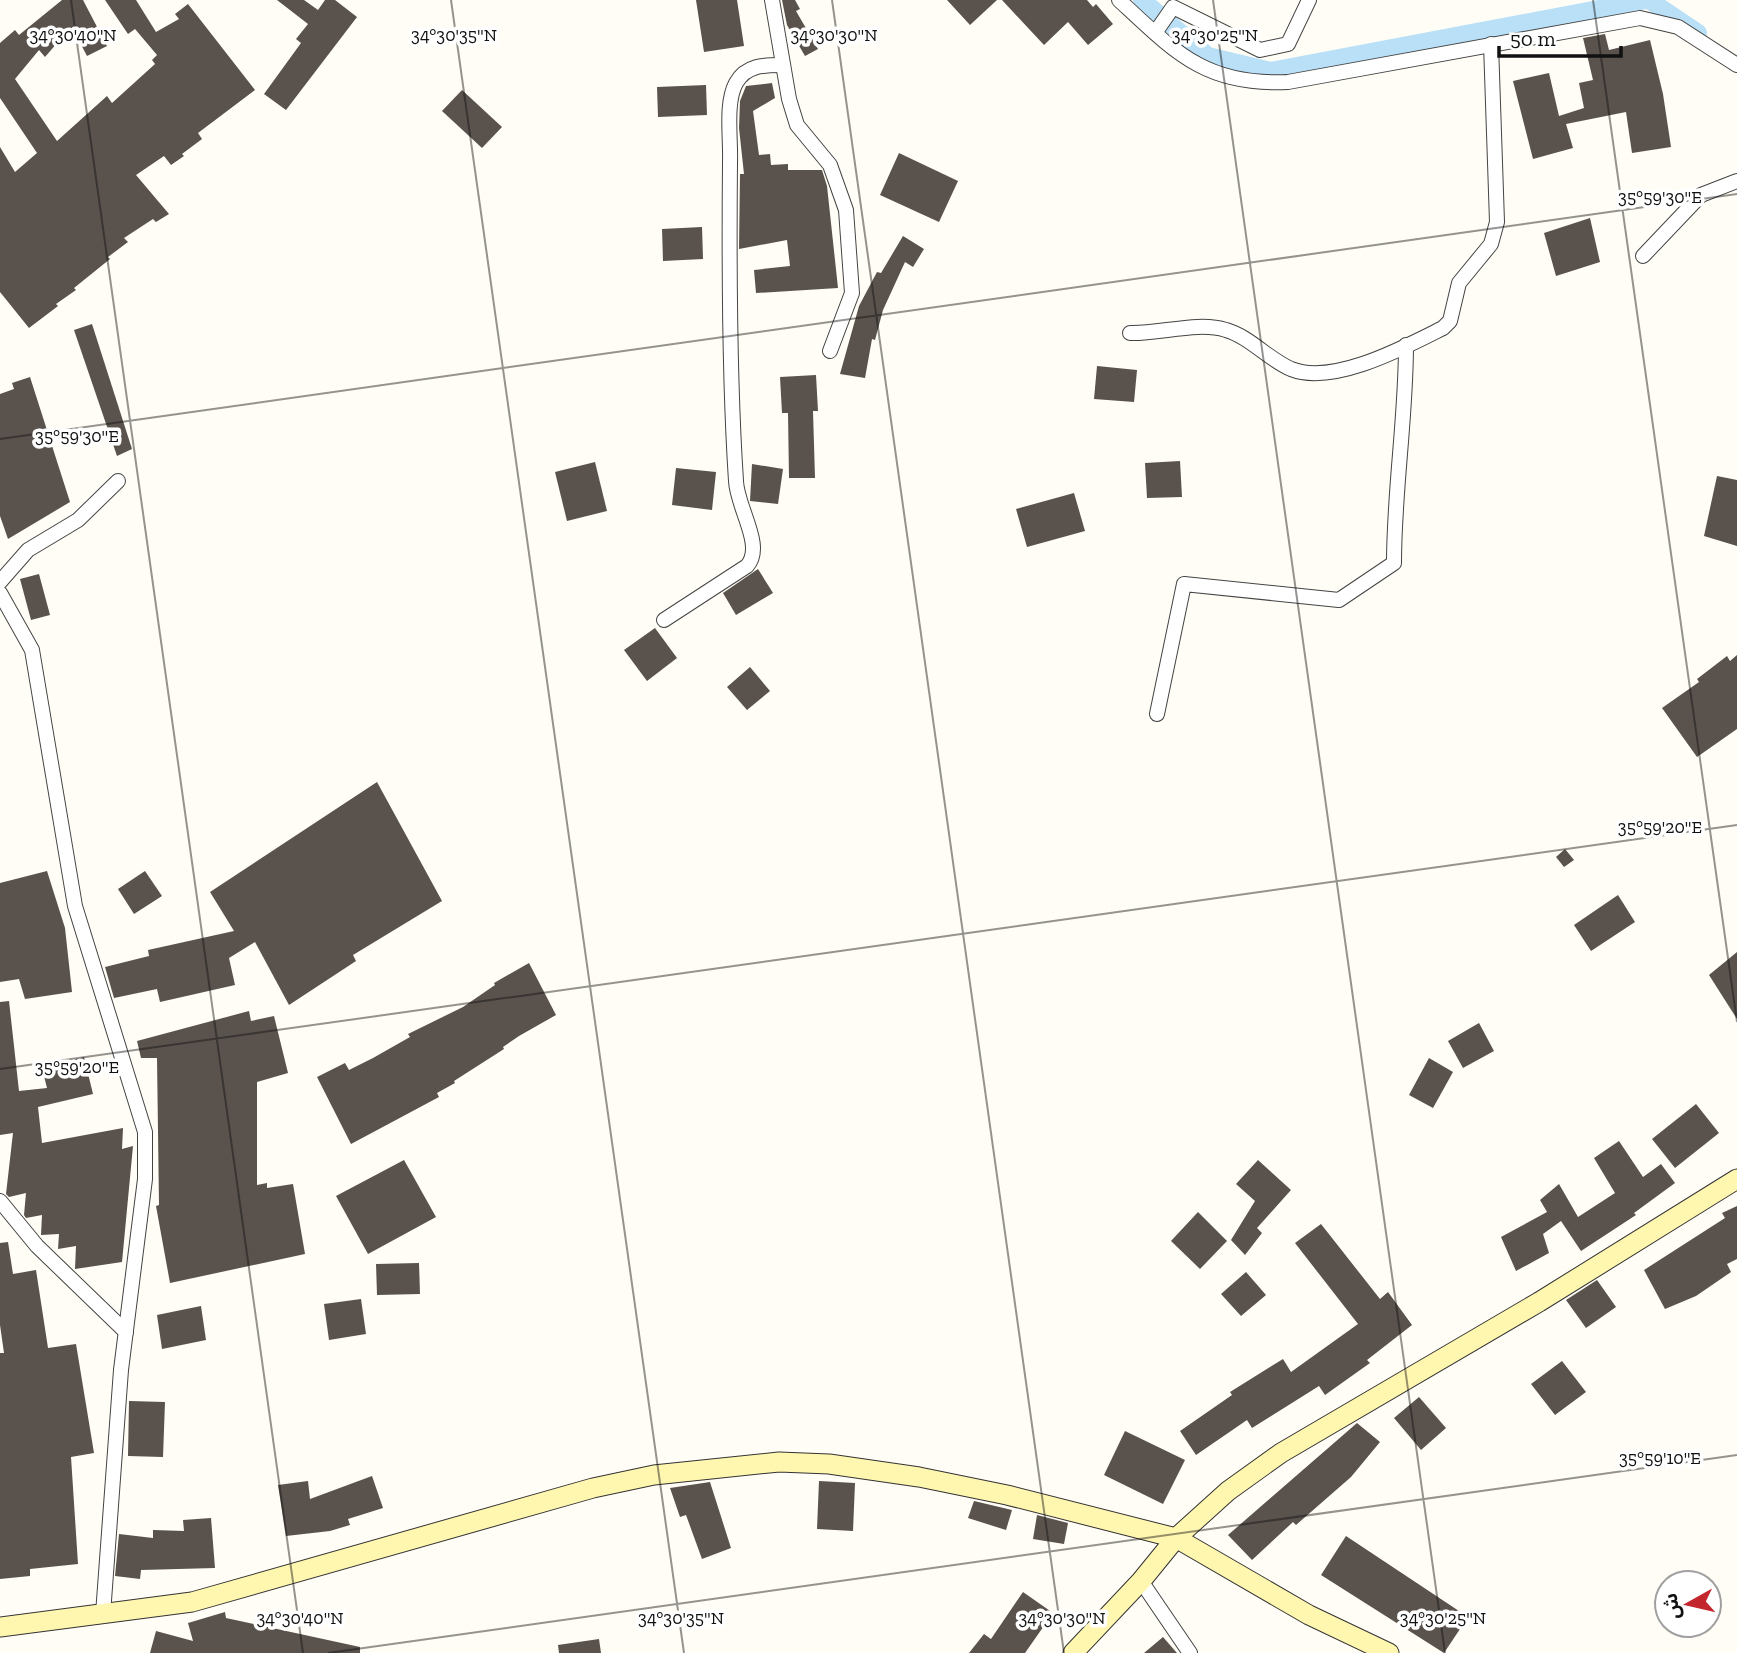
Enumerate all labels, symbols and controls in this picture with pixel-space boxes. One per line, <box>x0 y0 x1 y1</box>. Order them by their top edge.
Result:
scale bar <box>1499 14 1622 58</box>
text: 34°30'40"N <box>29 24 117 46</box>
text: 34°30'35"N <box>411 24 497 46</box>
text: 34°30'30"N <box>791 24 878 46</box>
text: 34°30'25"N <box>1172 24 1258 46</box>
text: 50 m <box>1510 26 1556 51</box>
text: 35°59'30"E <box>1618 186 1702 208</box>
text: 35°59'30"E <box>35 425 119 447</box>
text: 35°59'20"E <box>1618 816 1702 838</box>
text: 35°59'20"E <box>35 1056 119 1078</box>
text: 35°59'10"E <box>1619 1447 1701 1469</box>
north arrow <box>1653 1569 1723 1639</box>
text: ش <box>1658 1592 1685 1621</box>
text: 34°30'40"N <box>256 1607 344 1629</box>
text: 34°30'35"N <box>638 1607 724 1629</box>
text: 34°30'30"N <box>1019 1607 1106 1629</box>
text: 34°30'25"N <box>1400 1607 1486 1629</box>

